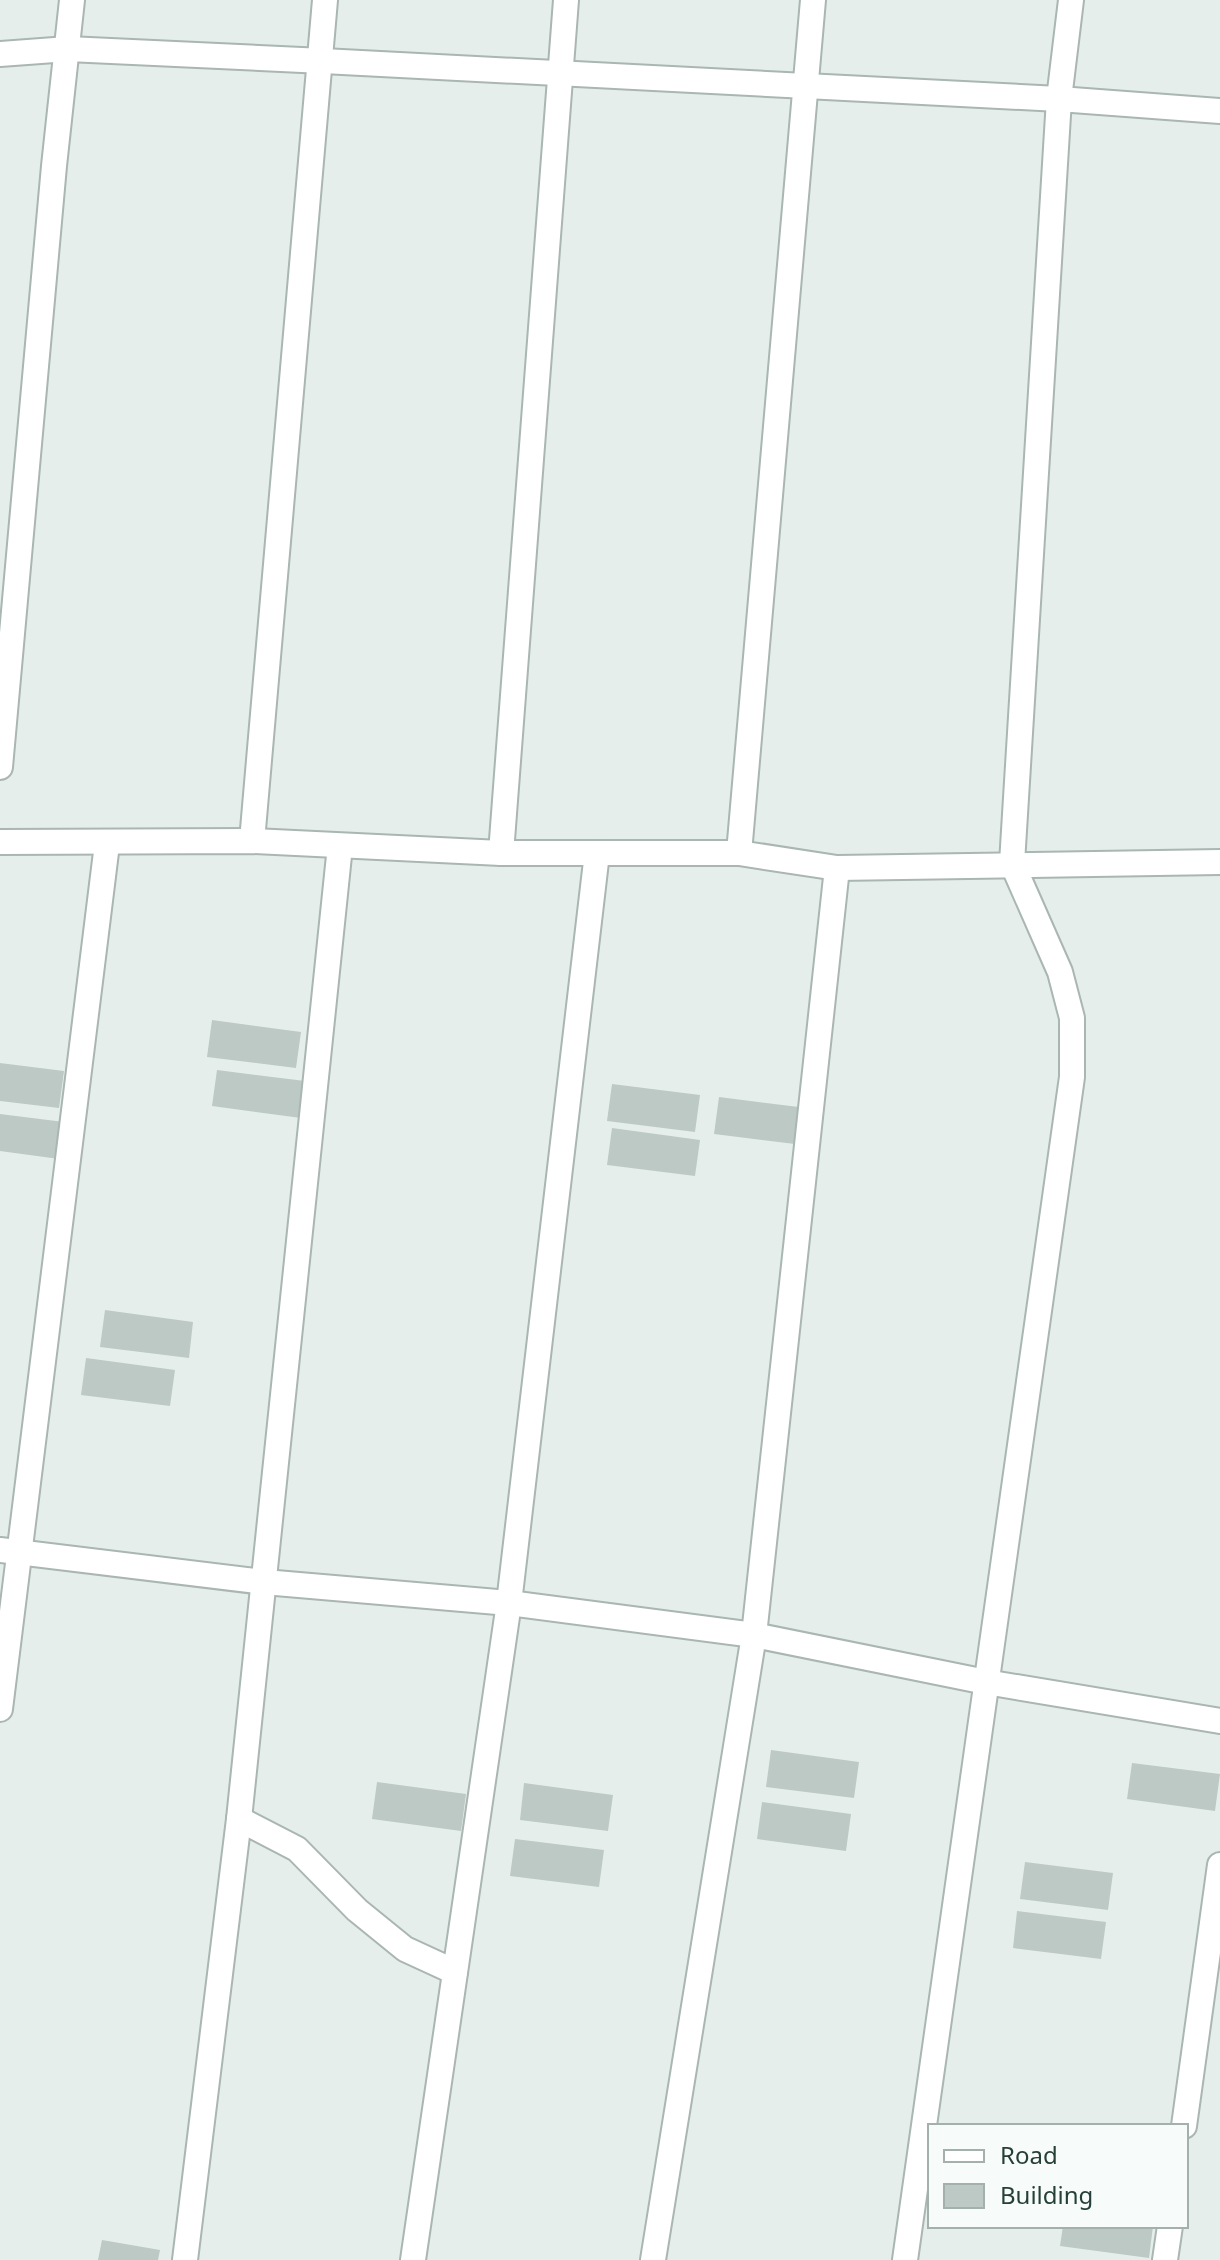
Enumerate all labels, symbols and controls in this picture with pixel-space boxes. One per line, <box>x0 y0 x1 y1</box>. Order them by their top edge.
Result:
legend <box>928 2124 1188 2228</box>
text: Road <box>1000 2138 1058 2171</box>
text: Building <box>1000 2178 1093 2211</box>

